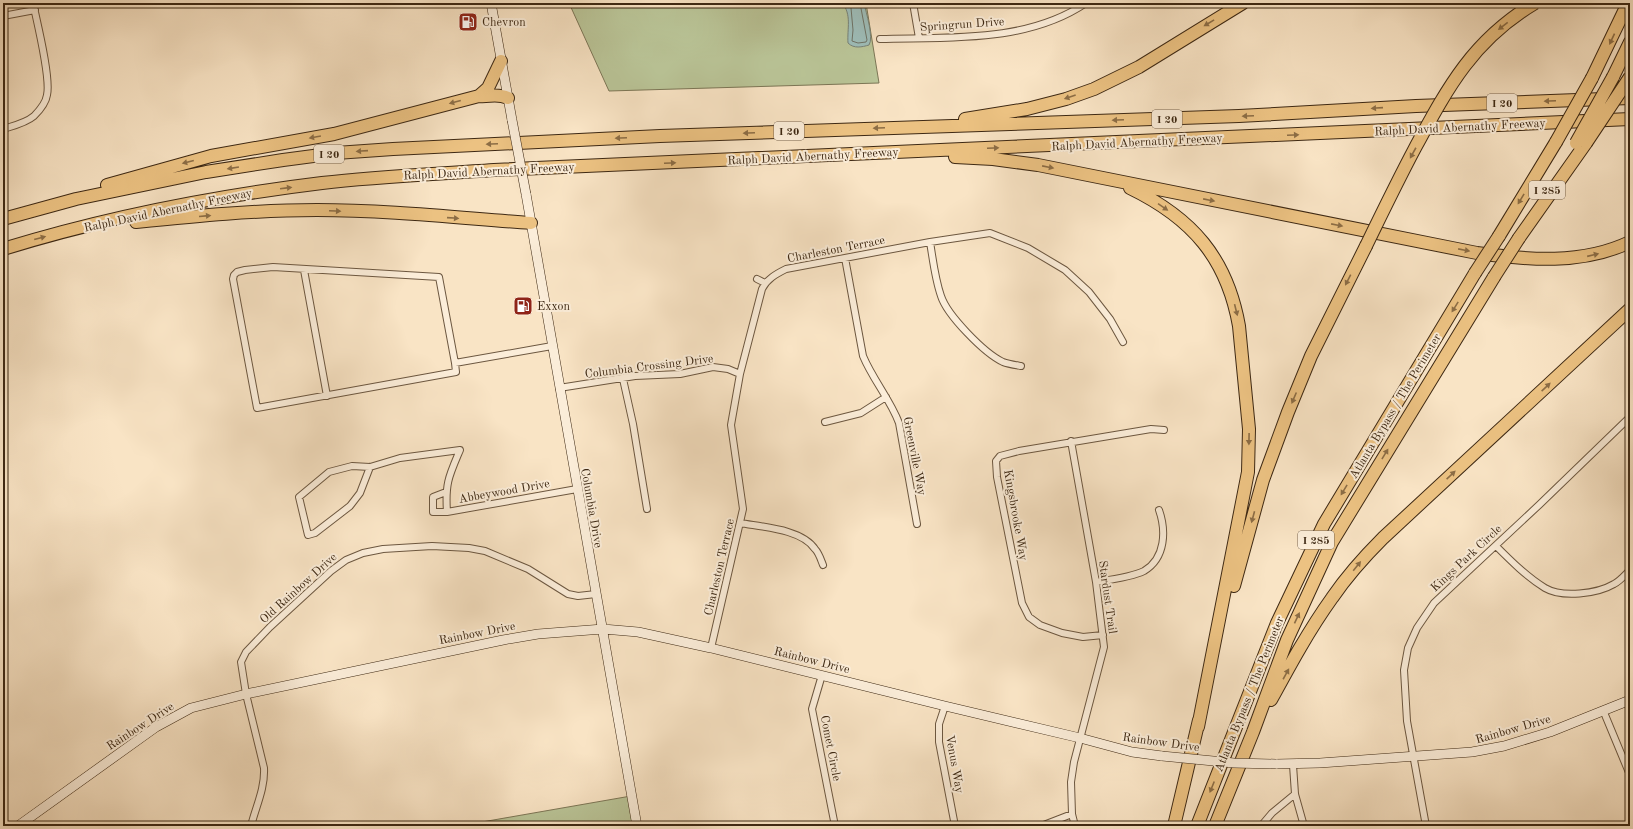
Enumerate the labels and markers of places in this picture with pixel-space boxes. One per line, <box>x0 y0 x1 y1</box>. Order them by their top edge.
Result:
fuel station icon: Chevron <box>457 11 479 33</box>
place label: Chevron <box>482 17 526 29</box>
fuel station icon: Exxon <box>512 295 534 317</box>
place label: Exxon <box>537 301 570 313</box>

